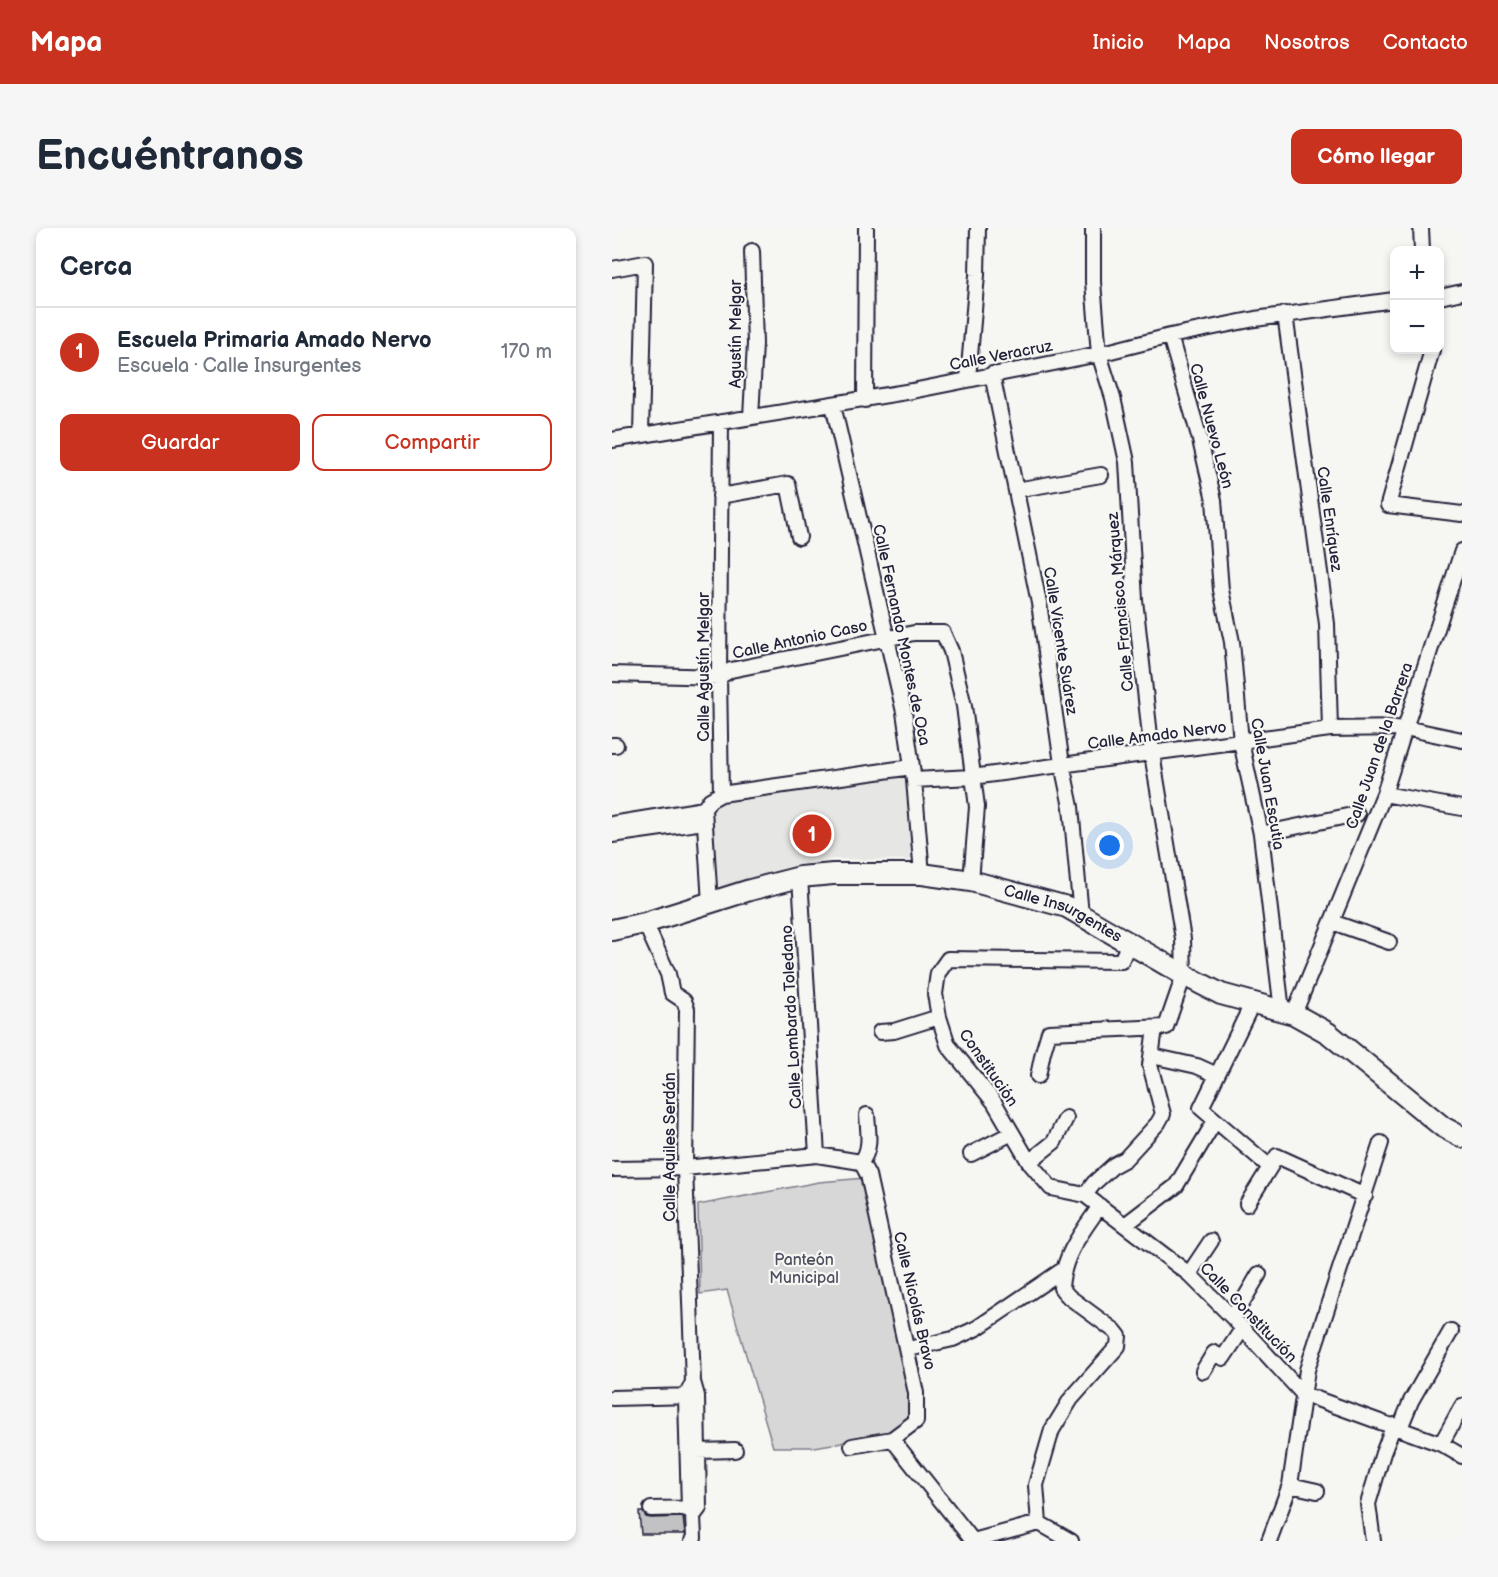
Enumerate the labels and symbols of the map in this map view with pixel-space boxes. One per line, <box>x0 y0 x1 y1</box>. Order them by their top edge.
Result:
street label: Agustín Melgar <box>727 280 746 388</box>
street label: Calle Veracruz <box>948 337 1054 375</box>
street label: Calle Nuevo León <box>1185 361 1237 491</box>
street label: Calle Enríquez <box>1312 465 1346 573</box>
street label: Calle Francisco Márquez <box>1104 511 1138 693</box>
street label: Calle Fernando Montes de Oca <box>868 523 934 747</box>
street label: Calle Vicente Suárez <box>1039 566 1081 717</box>
street label: Calle Agustín Melgar <box>695 592 714 742</box>
street label: Calle Antonio Caso <box>731 616 869 664</box>
street label: Calle Juan de la Barrera <box>1343 660 1417 832</box>
street label: Calle Juan Escutia <box>1246 717 1288 851</box>
street label: Calle Amado Nervo <box>1086 718 1228 754</box>
pin: 1 <box>792 812 832 856</box>
your location <box>1095 831 1124 860</box>
street label: Calle Insurgentes <box>1002 881 1126 946</box>
street label: Calle Lombardo Toledano <box>778 924 806 1110</box>
street label: Constitución <box>954 1026 1022 1110</box>
street label: Calle Aquiles Serdán <box>661 1072 680 1222</box>
street label: Calle Nicolás Bravo <box>889 1230 939 1372</box>
park label: Panteón Municipal <box>769 1251 839 1288</box>
street label: Calle Constitución <box>1195 1259 1301 1367</box>

